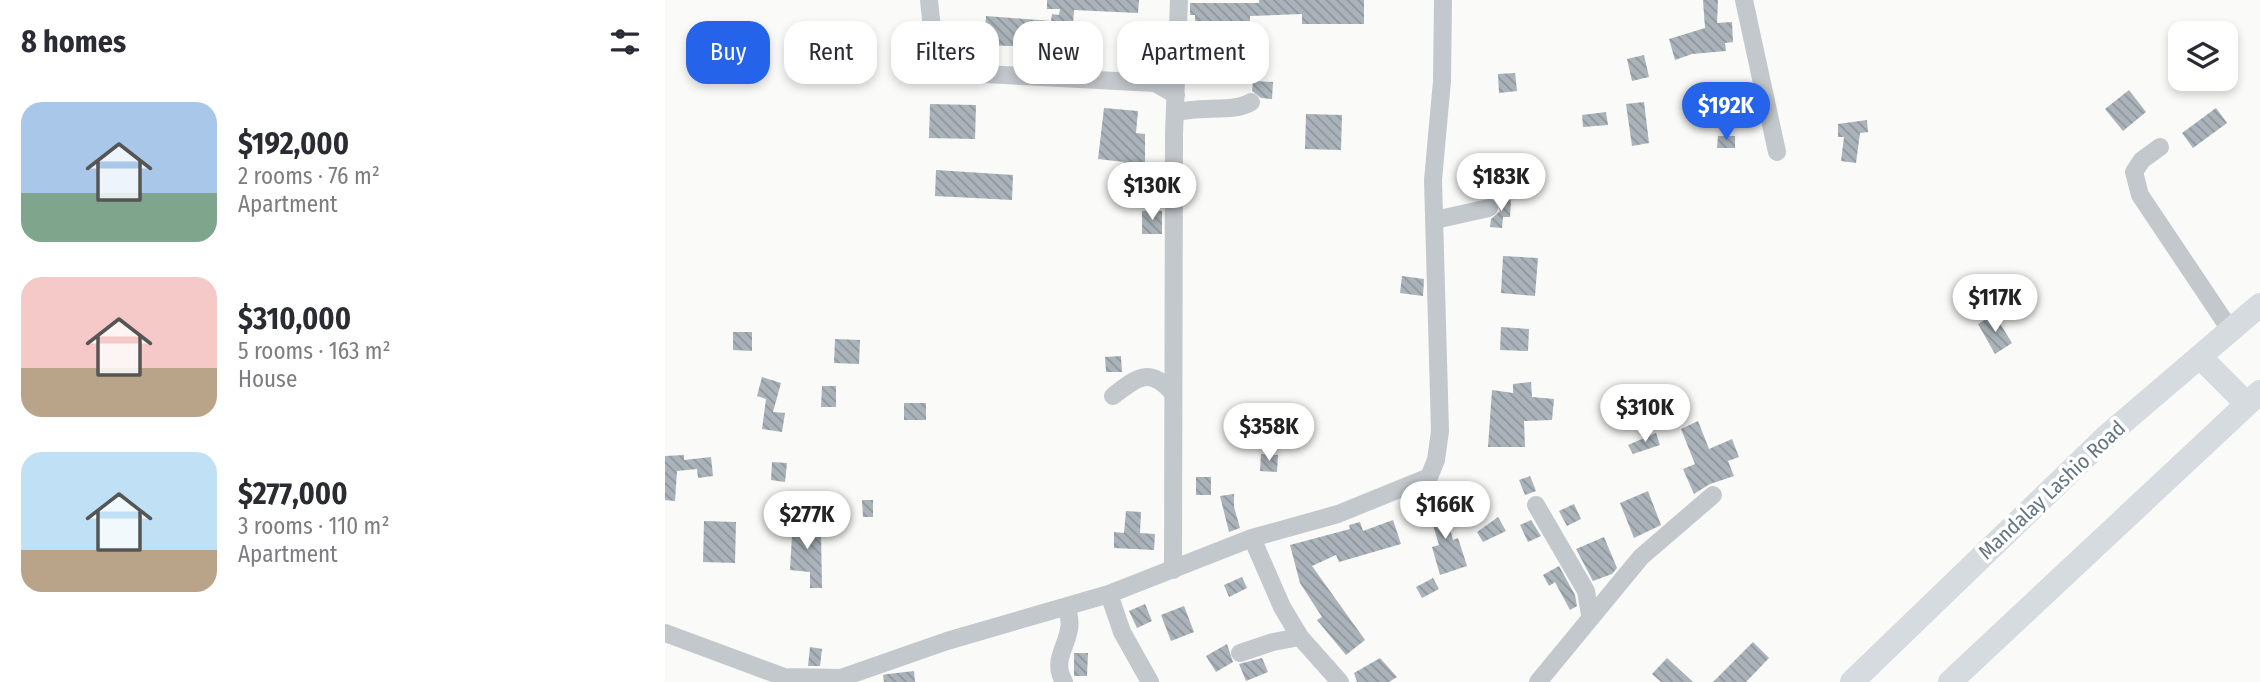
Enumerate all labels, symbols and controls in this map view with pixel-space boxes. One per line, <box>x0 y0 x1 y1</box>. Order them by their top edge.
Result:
chip: Buy <box>686 21 770 84</box>
chip: Rent <box>784 21 877 84</box>
chip: Filters <box>891 21 999 84</box>
chip: New <box>1013 21 1103 84</box>
chip: Apartment <box>1117 21 1269 84</box>
map controls <box>2168 21 2238 91</box>
button: layers <box>2168 21 2238 91</box>
icon: filters <box>606 23 644 61</box>
text: 8 homes <box>21 24 126 60</box>
pin: $192K <box>1677 82 1775 142</box>
text: $192K <box>1698 91 1754 119</box>
text: $192,000 <box>238 126 349 162</box>
icon: home <box>77 130 161 214</box>
pin: $183K <box>1452 154 1550 213</box>
text: 2 rooms · 76 m² <box>238 162 380 190</box>
pin: $130K <box>1103 162 1201 222</box>
text: $183K <box>1473 162 1529 190</box>
text: $130K <box>1123 171 1181 199</box>
text: Apartment <box>238 190 338 218</box>
pin: $117K <box>1946 274 2044 334</box>
text: $117K <box>1969 283 2021 311</box>
text: $310,000 <box>238 301 351 337</box>
icon: home <box>77 305 161 389</box>
text: 5 rooms · 163 m² <box>238 337 391 365</box>
text: House <box>238 365 297 393</box>
pin: $310K <box>1596 384 1694 444</box>
text: $310K <box>1616 393 1674 421</box>
pin: $358K <box>1220 404 1318 463</box>
text: $358K <box>1239 412 1299 440</box>
street label: Mandalay Lashio Road <box>1973 415 2131 565</box>
text: $277,000 <box>238 476 348 512</box>
icon: home <box>77 480 161 564</box>
pin: $166K <box>1396 482 1494 541</box>
text: $166K <box>1416 490 1474 518</box>
pin: $277K <box>758 491 856 551</box>
text: $277K <box>780 500 834 528</box>
text: 3 rooms · 110 m² <box>238 512 389 540</box>
text: Apartment <box>238 540 338 568</box>

